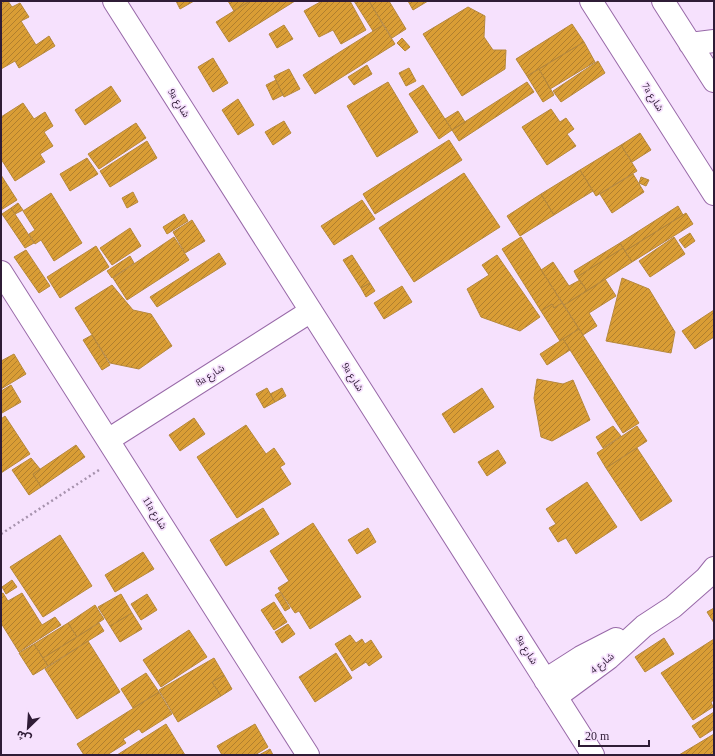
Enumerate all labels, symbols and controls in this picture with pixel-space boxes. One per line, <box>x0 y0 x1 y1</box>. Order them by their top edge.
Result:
street label: 7a شارع <box>638 81 666 114</box>
street label: 9a شارع <box>164 87 192 120</box>
street label: 9a شارع <box>338 361 366 394</box>
street label: 8a شارع <box>194 362 227 390</box>
street label: 11a شارع <box>139 495 169 532</box>
street label: 9a شارع <box>512 634 540 667</box>
street label: شارع 4 <box>588 650 617 677</box>
north arrow <box>8 708 48 748</box>
scale bar <box>579 722 649 748</box>
text: ش <box>14 728 34 746</box>
text: 20 m <box>585 729 610 743</box>

